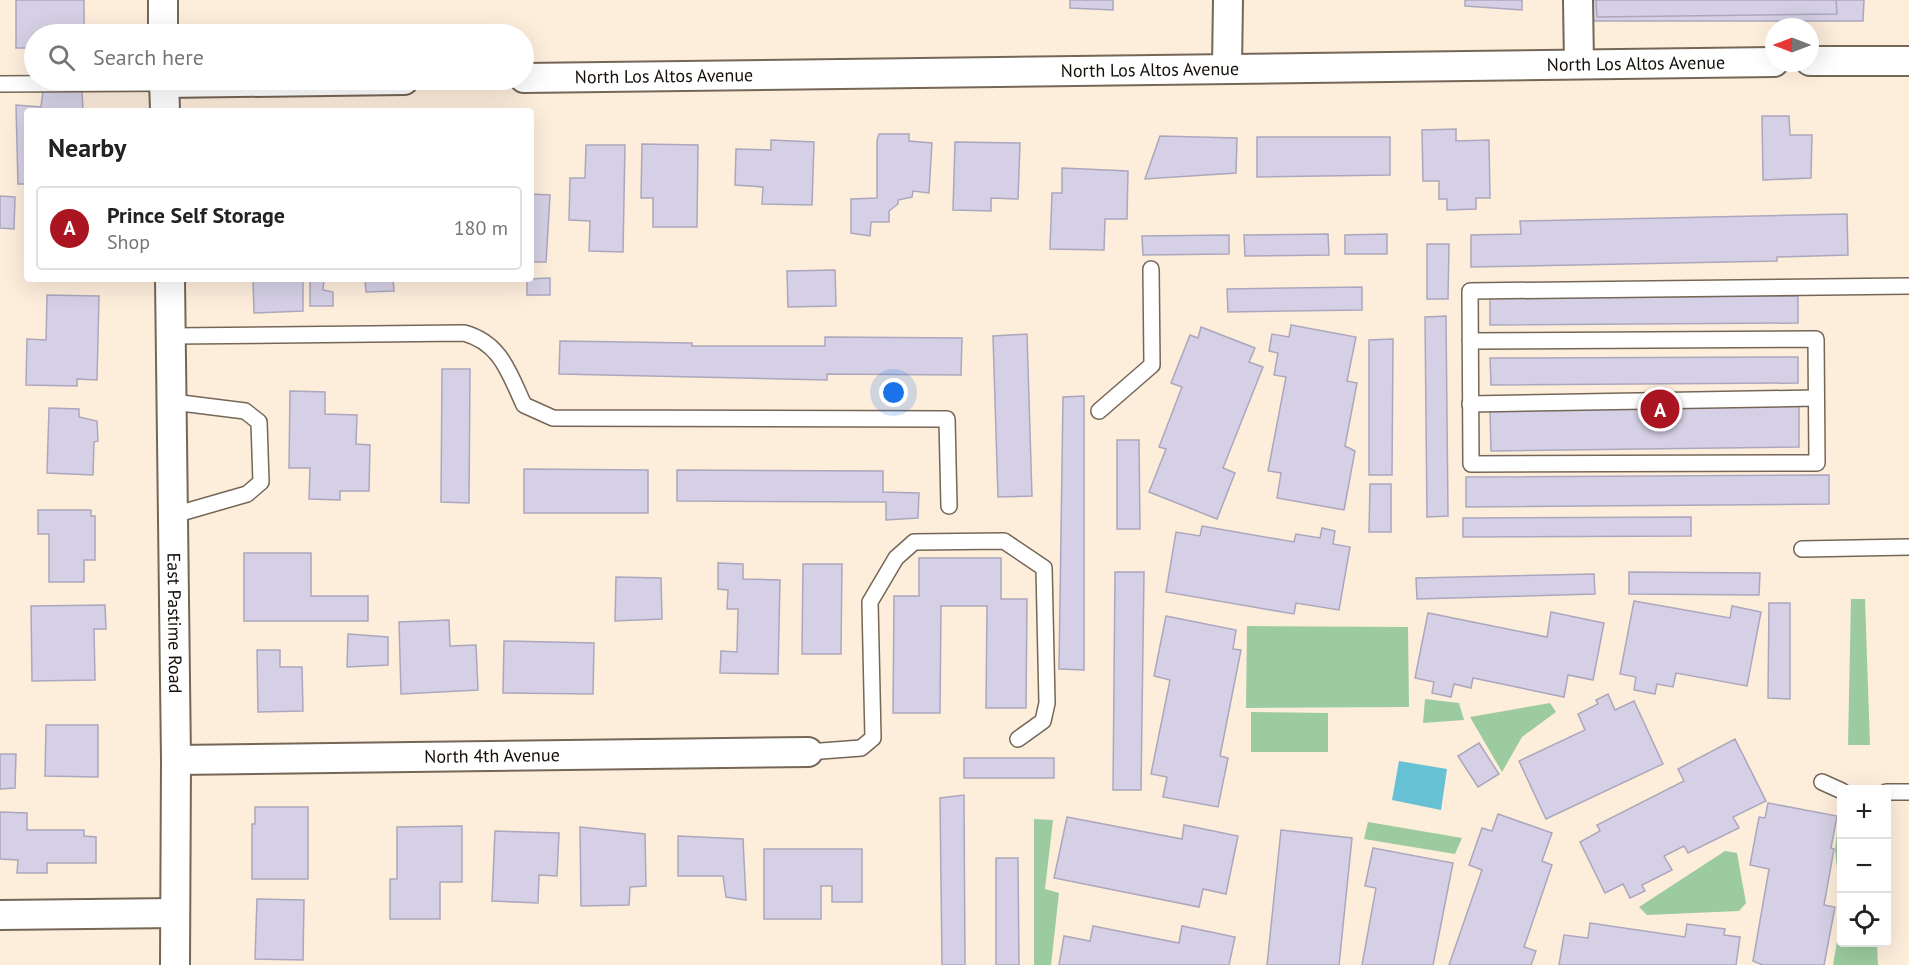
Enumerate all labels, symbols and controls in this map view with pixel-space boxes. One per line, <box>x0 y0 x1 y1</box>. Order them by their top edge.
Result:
north arrow <box>1765 18 1819 72</box>
search box <box>24 24 534 90</box>
icon: search <box>45 41 78 74</box>
text: Search here <box>93 43 204 71</box>
street label: North Los Altos Avenue <box>1547 51 1725 76</box>
street label: North Los Altos Avenue <box>1061 57 1239 82</box>
street label: North Los Altos Avenue <box>575 63 753 88</box>
text: Nearby <box>48 131 126 164</box>
text: Prince Self Storage <box>107 201 285 229</box>
text: A <box>63 215 76 241</box>
text: 180 m <box>454 215 508 241</box>
text: Shop <box>107 229 150 255</box>
your location <box>879 378 908 407</box>
pin: A <box>1640 386 1680 432</box>
street label: East Pastime Road <box>162 552 187 693</box>
street label: North 4th Avenue <box>424 743 560 768</box>
map controls <box>1837 785 1891 947</box>
button: + <box>1837 785 1891 839</box>
button: − <box>1837 839 1891 893</box>
button: locate <box>1837 893 1891 947</box>

